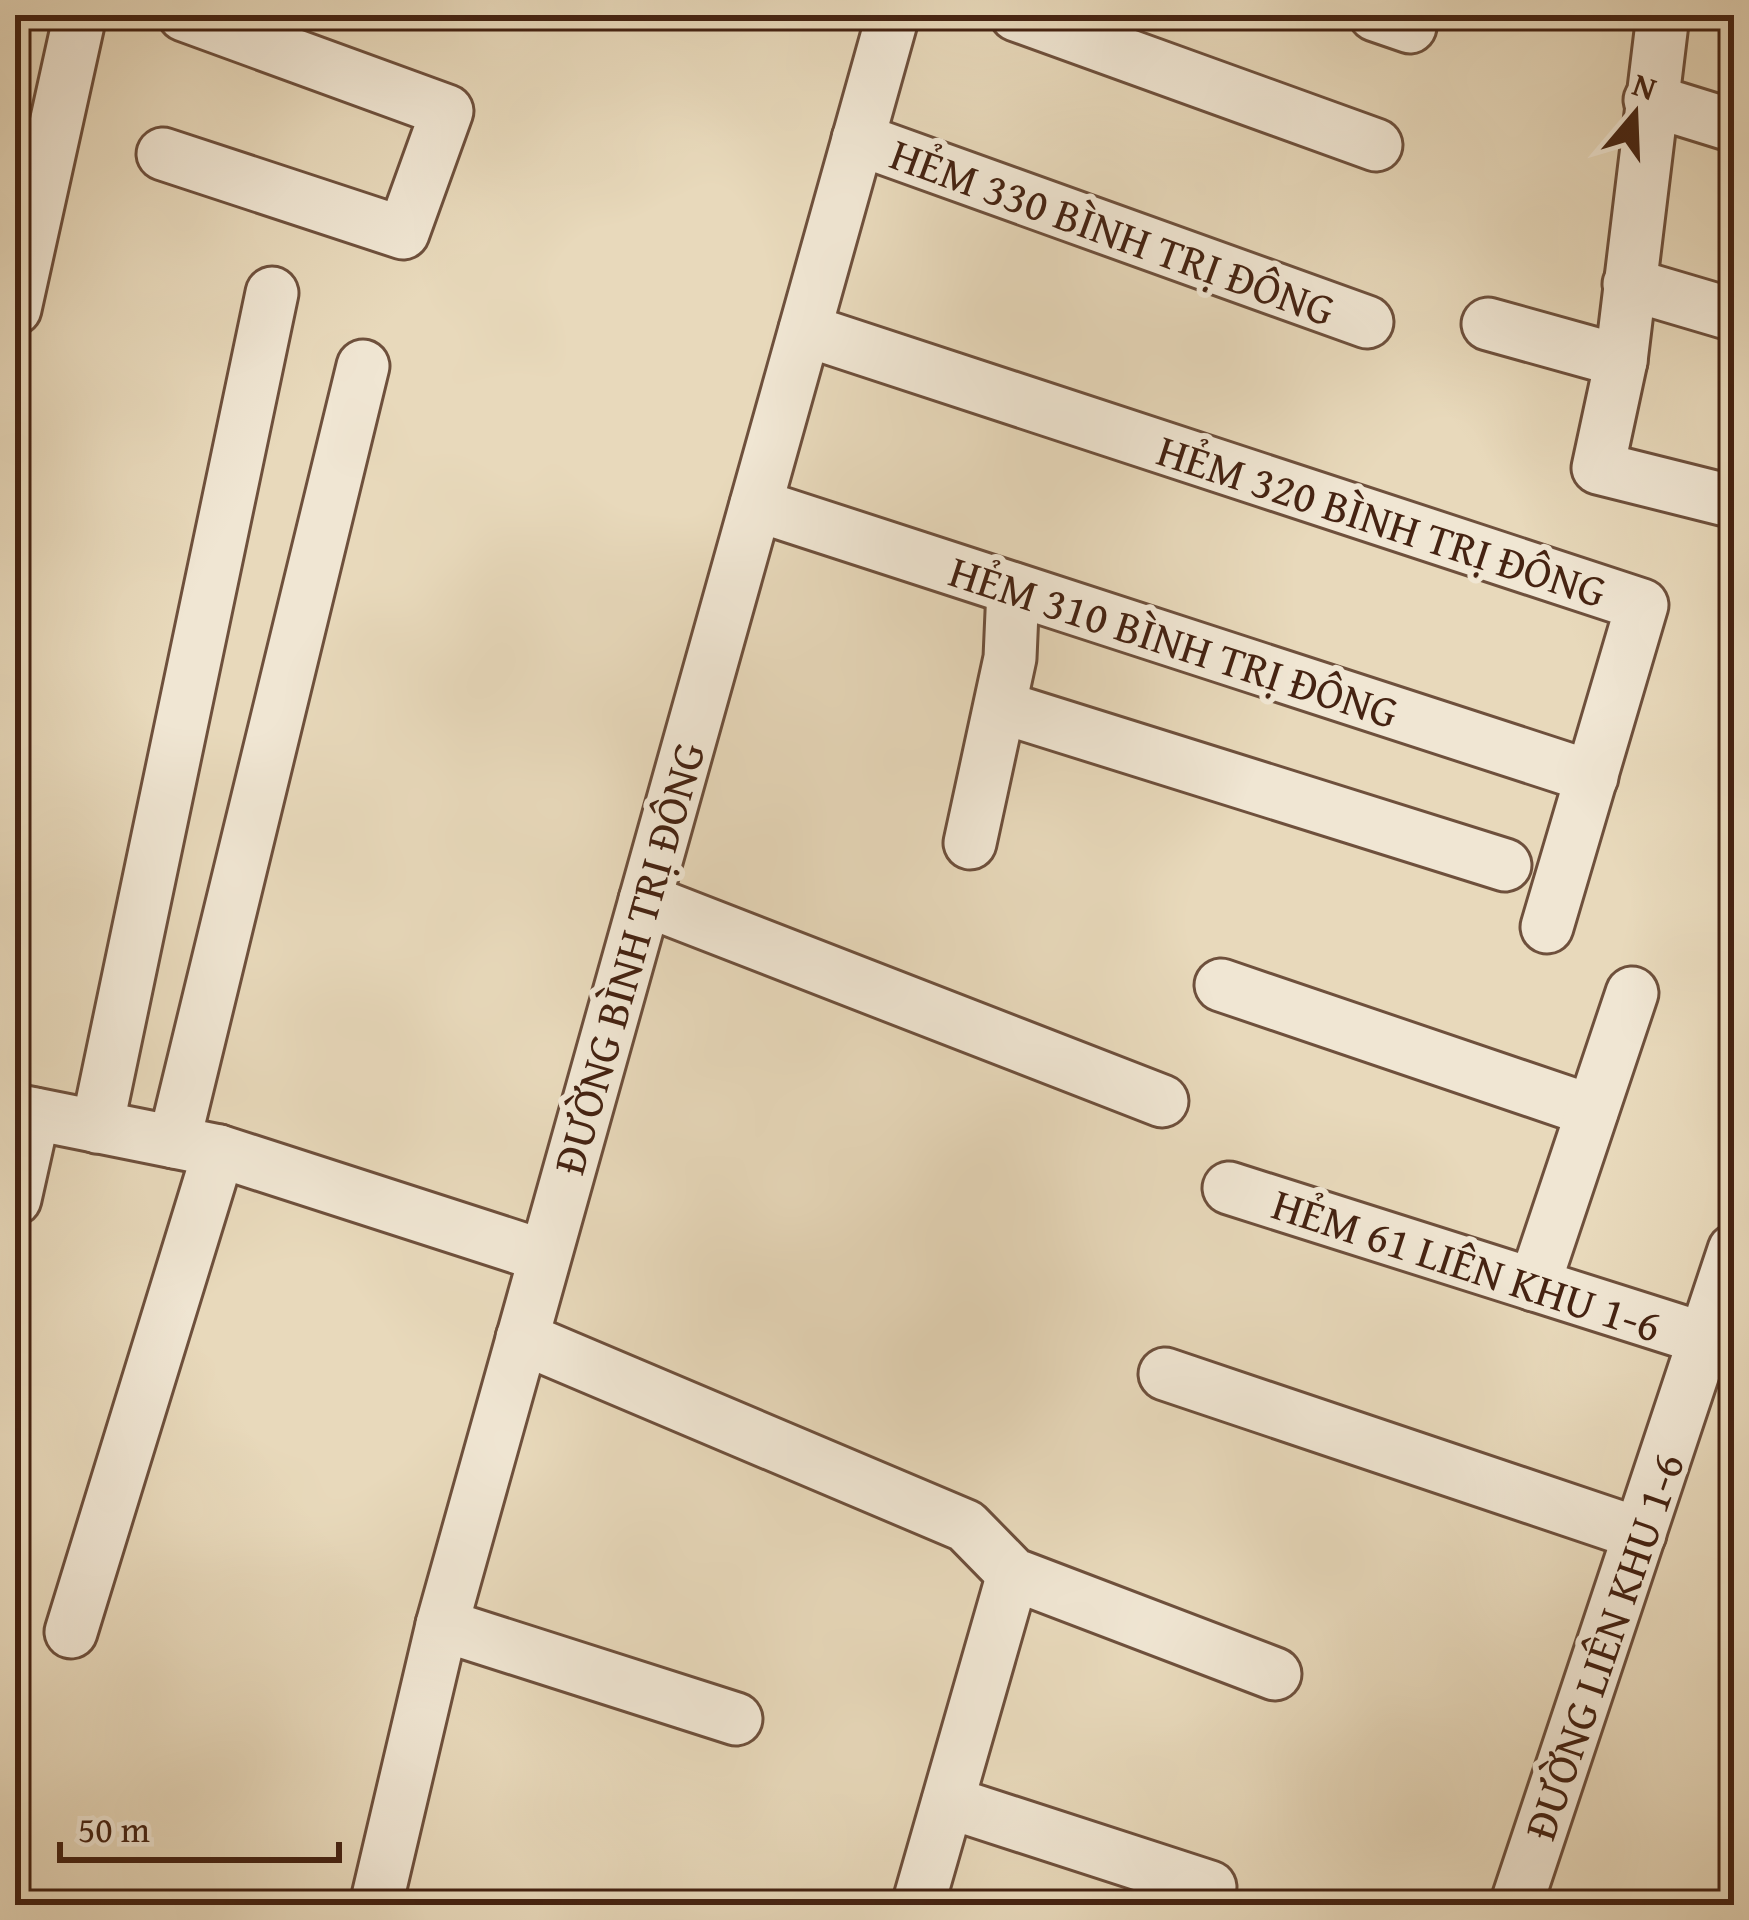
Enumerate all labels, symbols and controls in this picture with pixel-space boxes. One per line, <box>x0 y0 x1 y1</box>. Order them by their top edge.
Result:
north arrow <box>1575 54 1695 174</box>
text: N <box>1627 59 1663 112</box>
street label: HẺM 330 BÌNH TRỊ ĐÔNG <box>882 120 1344 342</box>
street label: HẺM 320 BÌNH TRỊ ĐÔNG <box>1149 417 1615 623</box>
street label: HẺM 310 BÌNH TRỊ ĐÔNG <box>941 538 1407 744</box>
street label: ĐƯỜNG BÌNH TRỊ ĐÔNG <box>535 735 721 1181</box>
street label: HẺM 61 LIÊN KHU 1-6 <box>1264 1170 1670 1358</box>
street label: ĐƯỜNG LIÊN KHU 1-6 <box>1506 1444 1700 1848</box>
scale bar <box>60 1788 339 1862</box>
text: 50 m <box>78 1802 150 1855</box>

